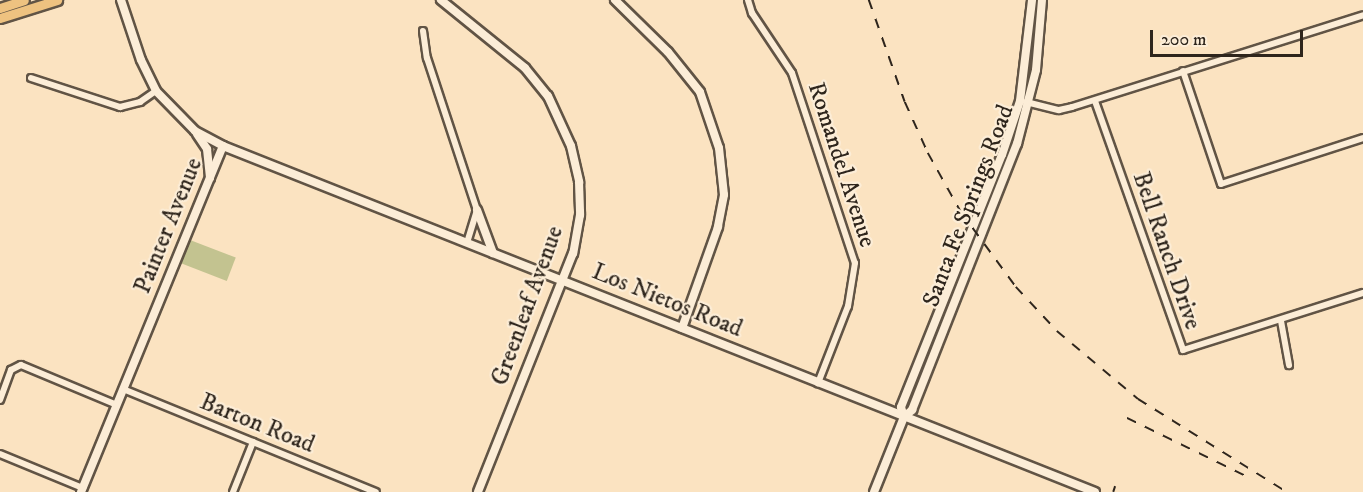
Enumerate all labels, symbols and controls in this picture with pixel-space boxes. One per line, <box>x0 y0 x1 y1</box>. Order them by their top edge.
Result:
scale bar <box>1153 18 1306 56</box>
text: 200 m <box>1161 29 1207 51</box>
street label: Romandel Avenue <box>801 79 881 251</box>
street label: Santa Fe Springs Road <box>917 101 1021 311</box>
street label: Painter Avenue <box>129 154 209 298</box>
street label: Bell Ranch Drive <box>1126 168 1206 334</box>
street label: Greenleaf Avenue <box>486 222 570 390</box>
street label: Los Nietos Road <box>588 258 746 344</box>
street label: Barton Road <box>195 388 319 460</box>

